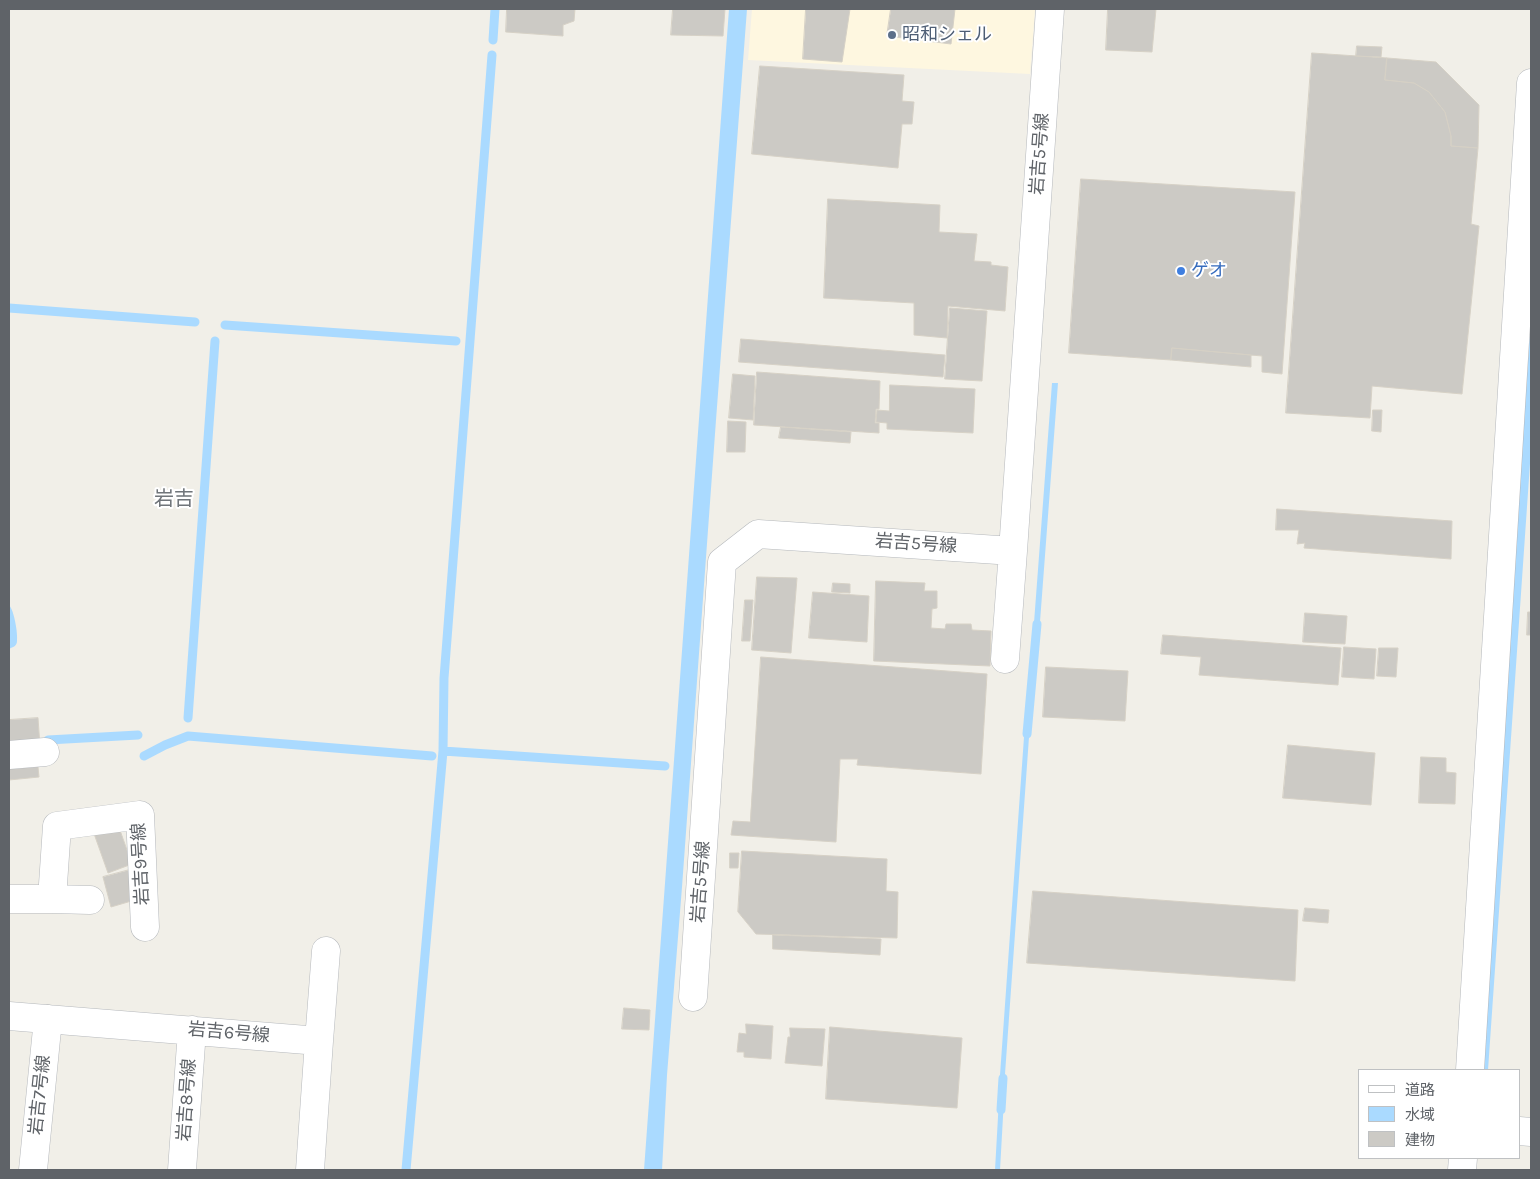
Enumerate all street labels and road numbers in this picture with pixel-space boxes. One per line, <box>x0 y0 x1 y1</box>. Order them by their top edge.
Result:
street label: 岩吉5号線 <box>1026 112 1054 196</box>
street label: 岩吉5号線 <box>874 530 958 558</box>
street label: 岩吉9号線 <box>128 822 154 906</box>
street label: 岩吉5号線 <box>687 840 715 924</box>
street label: 岩吉6号線 <box>187 1019 271 1047</box>
street label: 岩吉7号線 <box>25 1054 55 1136</box>
street label: 岩吉8号線 <box>173 1058 201 1142</box>

